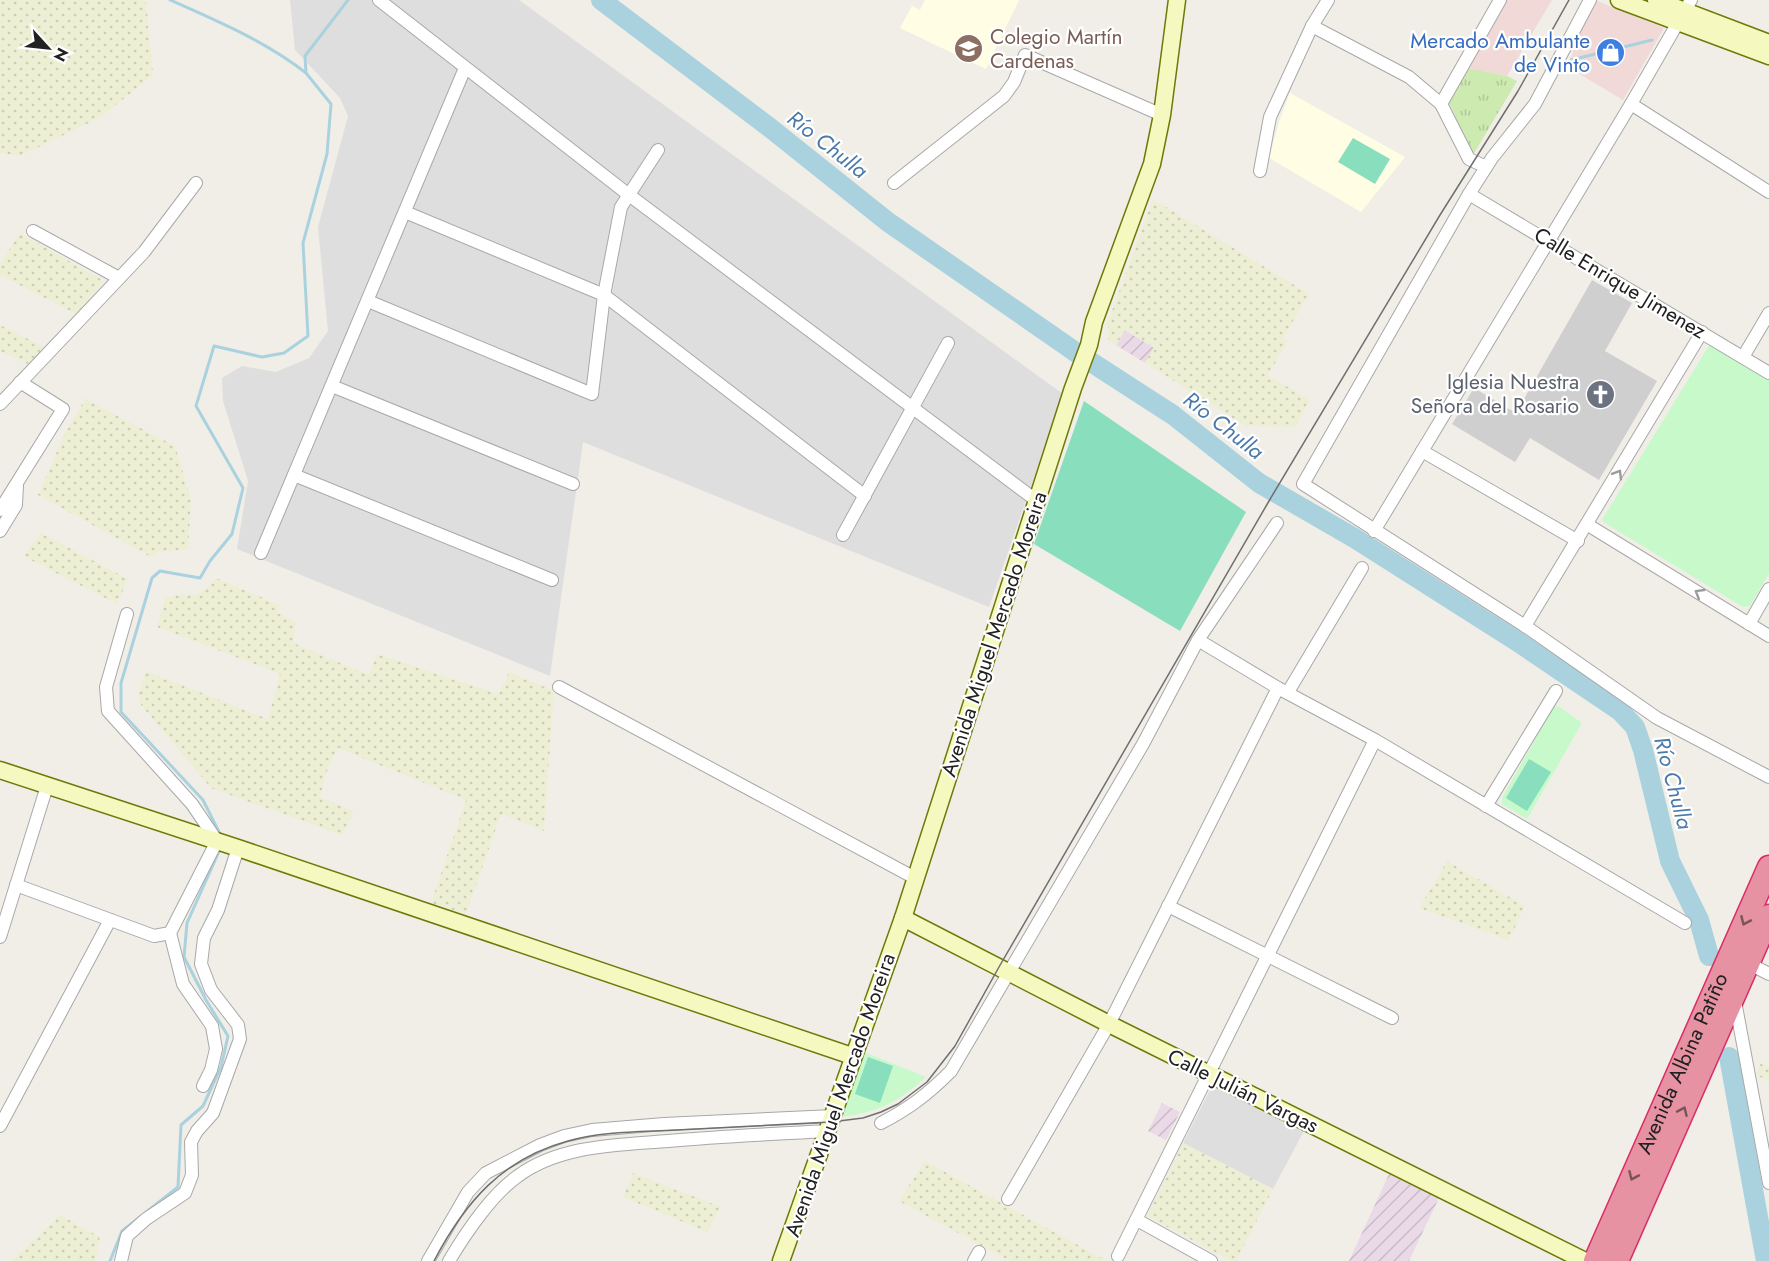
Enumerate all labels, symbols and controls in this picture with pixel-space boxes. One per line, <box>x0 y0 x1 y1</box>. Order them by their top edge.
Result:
north arrow <box>18 18 78 78</box>
place label: Colegio Martín Cardenas <box>990 22 1123 76</box>
place label: Mercado Ambulante de Vinto <box>1410 26 1590 80</box>
school or university icon: Colegio Martín Cardenas <box>953 33 985 65</box>
shop icon: Mercado Ambulante de Vinto <box>1595 37 1627 69</box>
text: N <box>48 44 74 65</box>
water label: Río Chulla <box>781 102 875 186</box>
street label: Calle Enrique Jimenez <box>1528 220 1712 346</box>
place label: Iglesia Nuestra Señora del Rosario <box>1411 367 1579 421</box>
church icon: Iglesia Nuestra Señora del Rosario <box>1584 378 1616 410</box>
water label: Río Chulla <box>1177 383 1271 467</box>
one-way arrow <box>1611 470 1622 481</box>
street label: Avenida Miguel Mercado Moreira <box>934 487 1054 781</box>
one-way arrow <box>1695 589 1705 601</box>
water label: Río Chulla <box>1646 733 1702 833</box>
one-way arrow <box>1741 914 1753 925</box>
street label: Avenida Miguel Mercado Moreira <box>777 949 903 1241</box>
street label: Avenida Albina Patiño <box>1629 968 1735 1159</box>
street label: Calle Julián Vargas <box>1163 1041 1323 1141</box>
one-way arrow <box>1675 1107 1687 1118</box>
one-way arrow <box>1628 1169 1640 1180</box>

